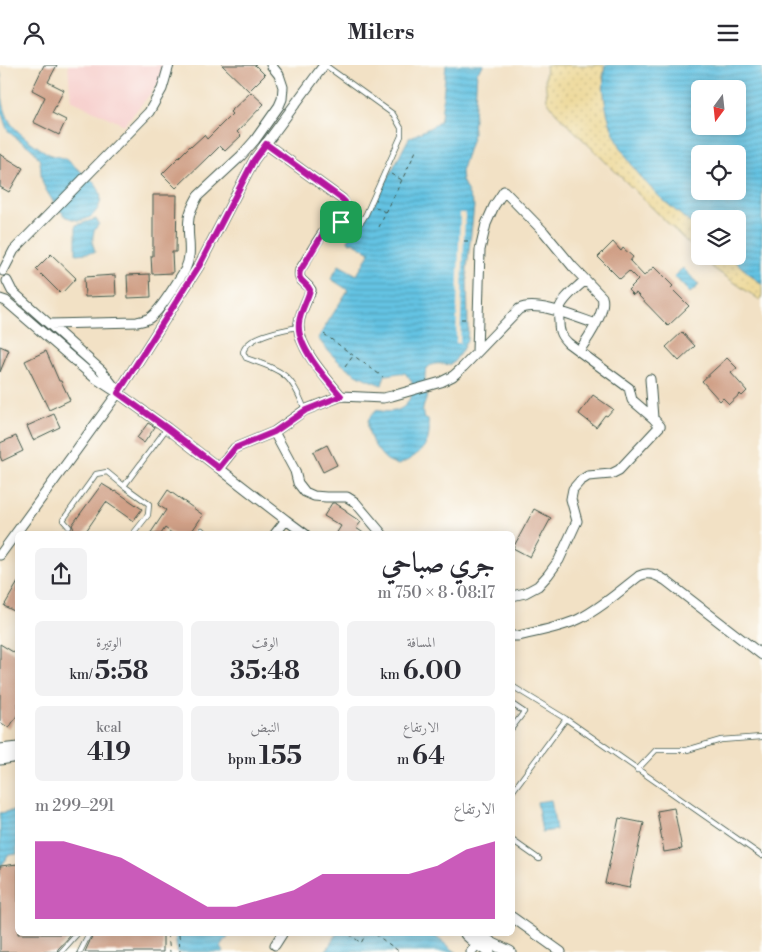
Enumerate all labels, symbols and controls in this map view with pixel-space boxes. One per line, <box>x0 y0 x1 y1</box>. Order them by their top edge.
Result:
icon: person <box>20 19 48 47</box>
text: Milers <box>347 19 415 46</box>
icon: menu <box>714 19 742 47</box>
north arrow <box>691 80 746 135</box>
map controls <box>691 80 746 265</box>
button: locate <box>691 145 746 200</box>
pin <box>320 201 362 243</box>
icon: arrive <box>327 208 355 236</box>
button: layers <box>691 210 746 265</box>
text: جري صباحي <box>381 546 495 581</box>
button: share <box>35 548 87 600</box>
text: 08:17 · 8 × 750 m <box>377 583 495 603</box>
text: الوتيرة <box>96 634 122 652</box>
text: الوقت <box>252 634 278 652</box>
text: المسافة <box>407 634 435 652</box>
text: 5:58 <box>95 656 148 687</box>
text: 35:48 <box>230 656 300 687</box>
text: 6.00 <box>403 656 462 687</box>
text: /km <box>70 666 95 684</box>
text: km <box>380 666 403 684</box>
text: kcal <box>96 719 122 737</box>
text: النبض <box>251 719 279 737</box>
text: الارتفاع <box>403 719 439 737</box>
text: 419 <box>87 737 131 768</box>
text: 155 <box>259 741 302 772</box>
text: 64 <box>412 741 445 772</box>
text: bpm <box>228 751 259 769</box>
text: m <box>397 751 412 769</box>
text: 291–299 m <box>35 796 115 816</box>
text: الارتفاع <box>453 799 495 819</box>

